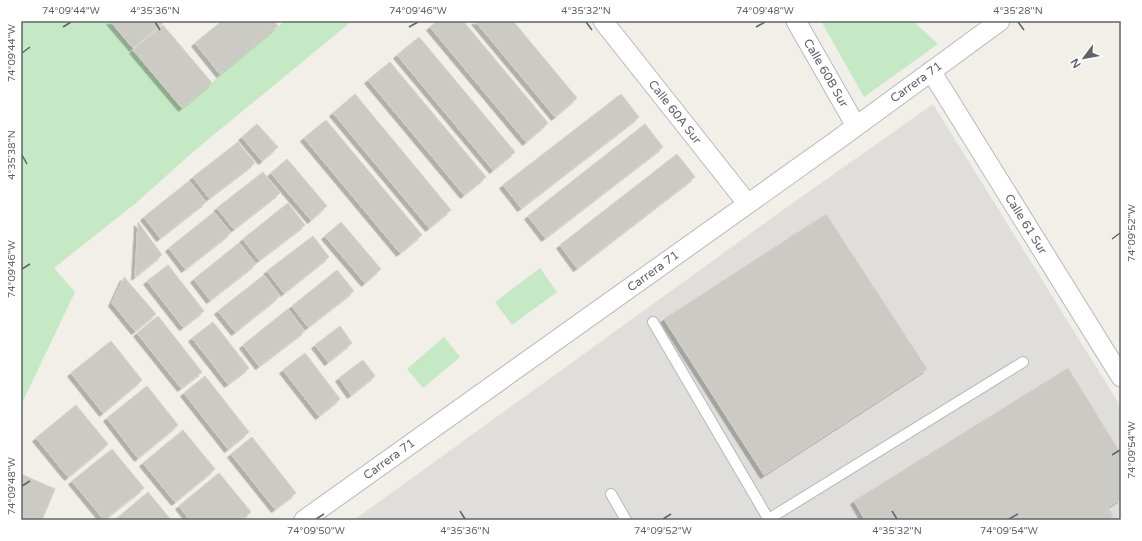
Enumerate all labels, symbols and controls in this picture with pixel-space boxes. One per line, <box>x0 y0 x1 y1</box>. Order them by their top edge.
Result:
text: 74°09'44"W <box>42 5 100 17</box>
text: 4°35'36"N <box>130 5 180 17</box>
text: 74°09'46"W <box>389 5 447 17</box>
text: 4°35'32"N <box>561 5 611 17</box>
text: 74°09'48"W <box>736 5 794 17</box>
text: 4°35'28"N <box>993 5 1043 17</box>
text: 74°09'44"W <box>6 24 18 82</box>
street label: Calle 60B Sur <box>801 36 851 110</box>
north arrow <box>1064 38 1104 78</box>
text: N <box>1068 56 1084 70</box>
street label: Carrera 71 <box>887 59 945 105</box>
street label: Calle 60A Sur <box>646 77 705 147</box>
text: 4°35'38"N <box>6 130 18 180</box>
street label: Calle 61 Sur <box>1002 191 1050 257</box>
text: 74°09'52"W <box>1126 204 1138 262</box>
text: 74°09'46"W <box>6 240 18 298</box>
street label: Carrera 71 <box>624 248 682 294</box>
text: 74°09'54"W <box>1126 421 1138 479</box>
street label: Carrera 71 <box>360 436 418 482</box>
text: 74°09'48"W <box>6 457 18 515</box>
text: 74°09'50"W <box>287 525 345 537</box>
text: 4°35'36"N <box>440 525 490 537</box>
text: 74°09'52"W <box>634 525 692 537</box>
text: 4°35'32"N <box>872 525 922 537</box>
text: 74°09'54"W <box>980 525 1038 537</box>

